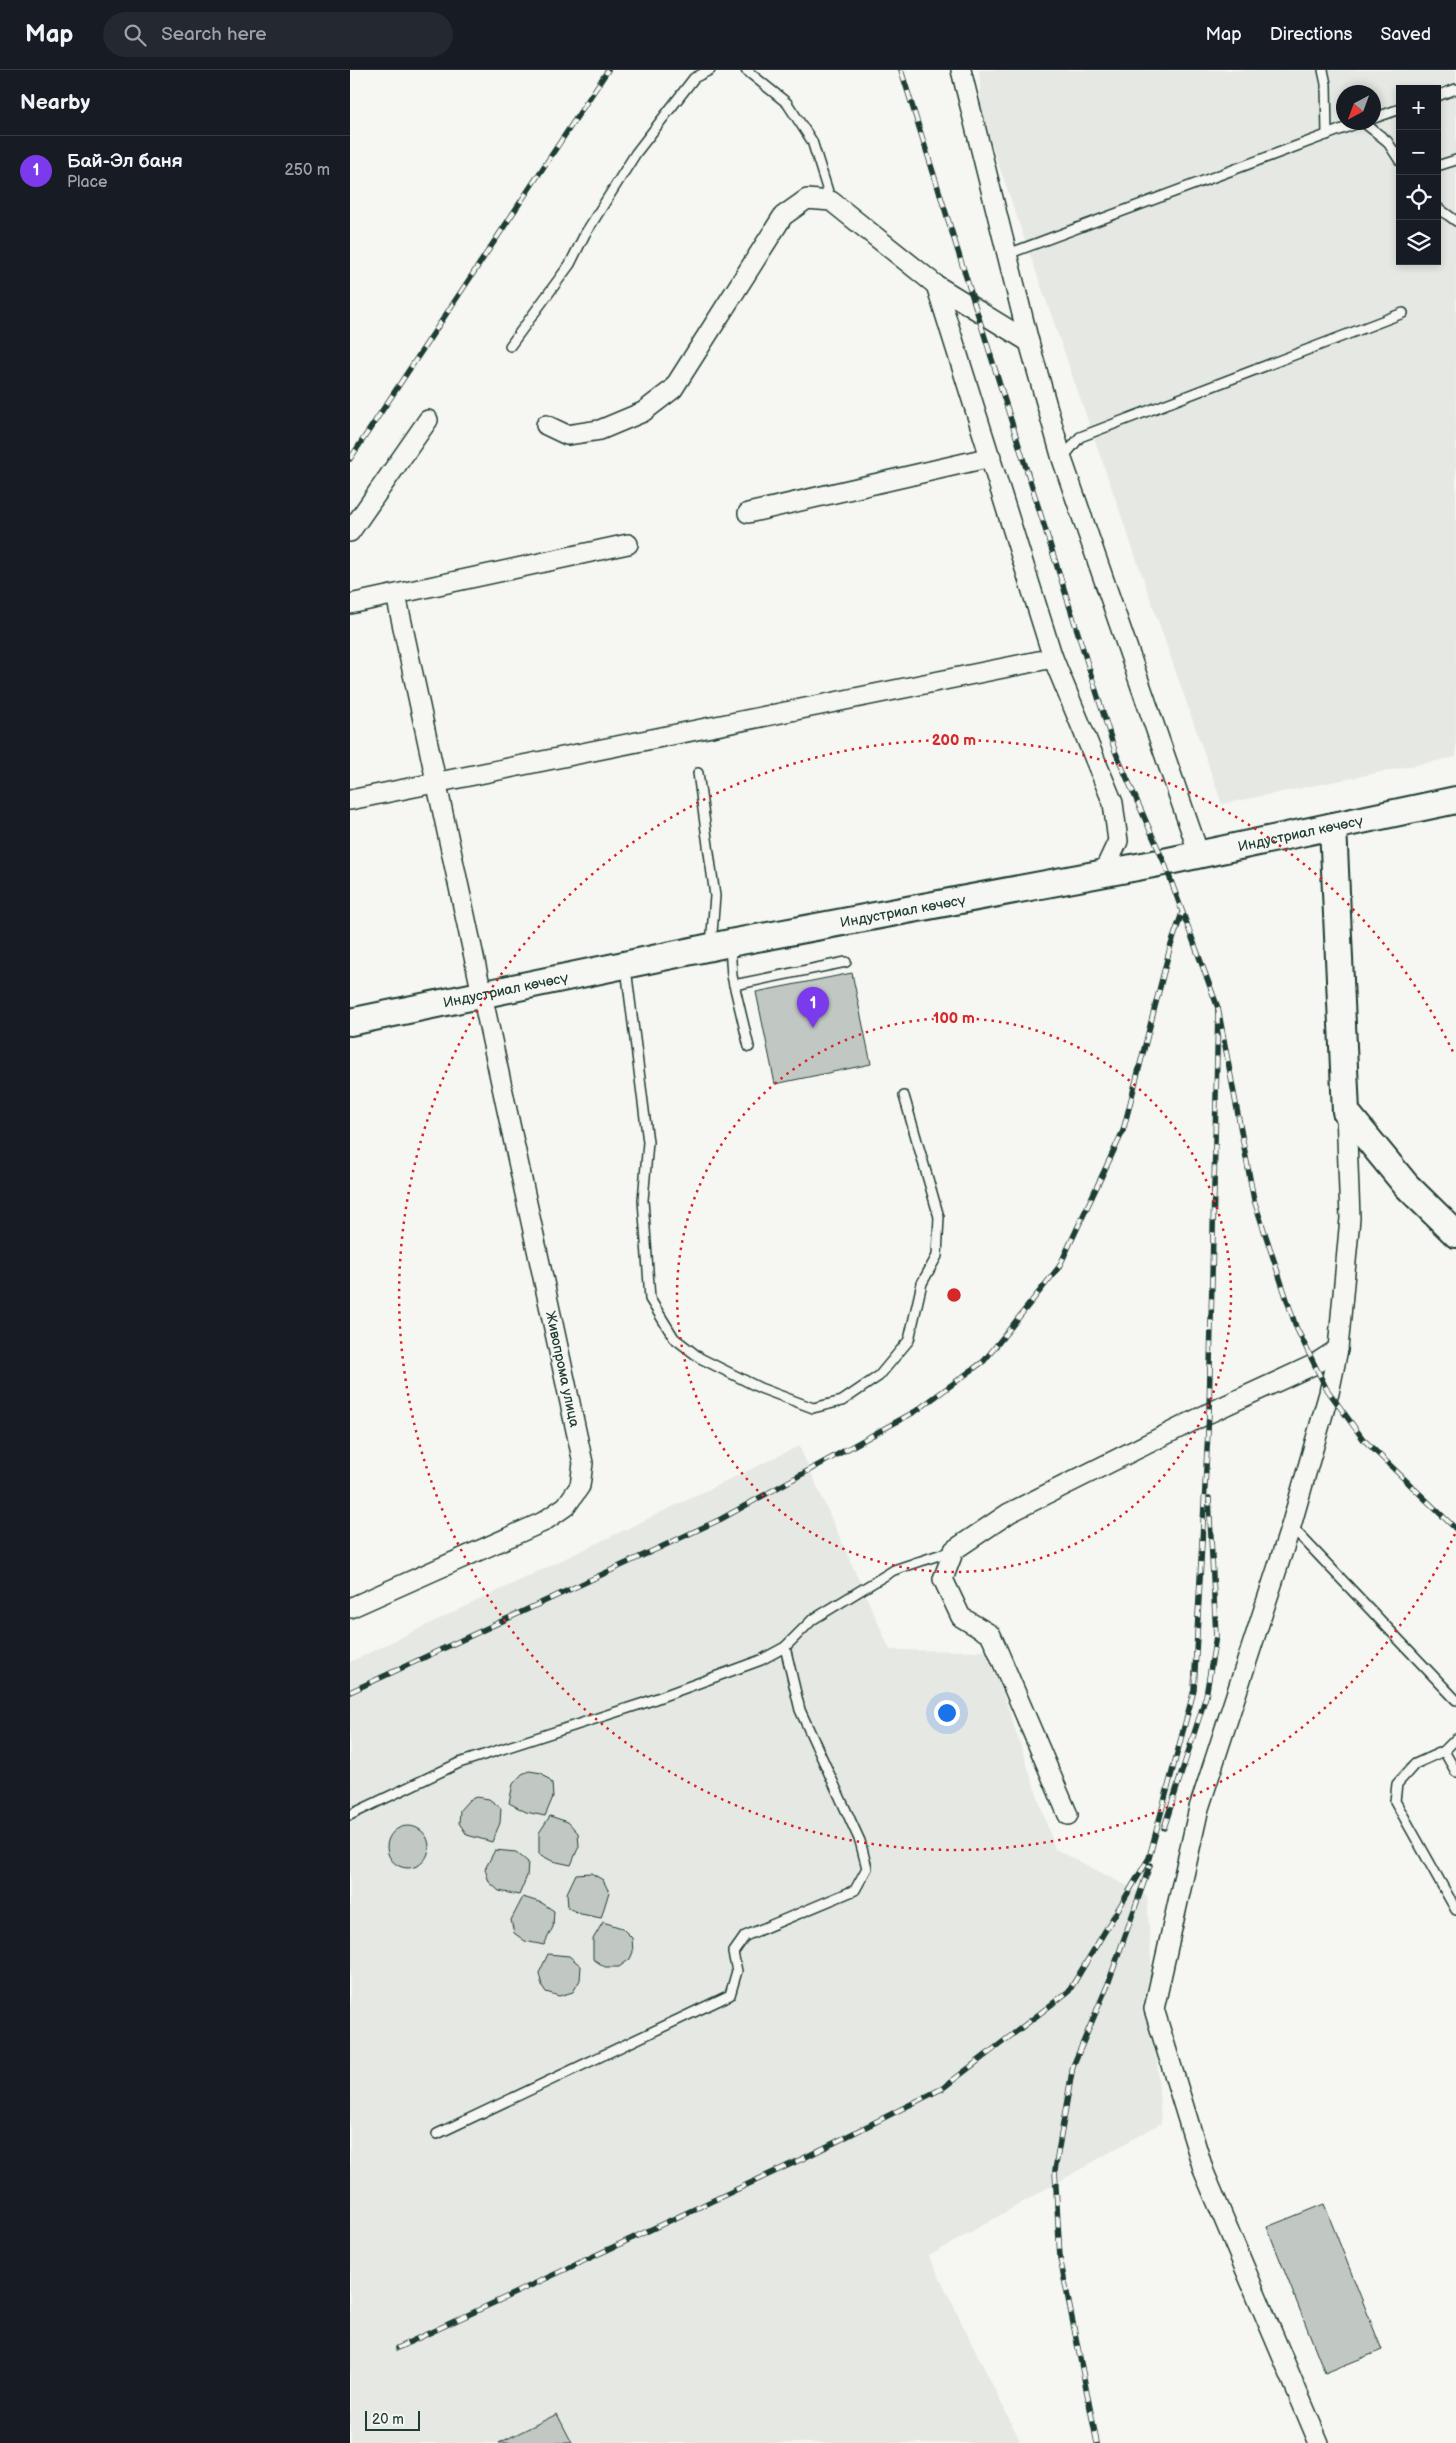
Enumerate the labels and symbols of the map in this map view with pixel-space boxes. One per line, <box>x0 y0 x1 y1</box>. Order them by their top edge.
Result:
north arrow <box>1336 85 1381 130</box>
text: 200 m <box>932 731 976 750</box>
street label: Индустриал көчөсү <box>1236 812 1365 855</box>
street label: Индустриал көчөсү <box>839 891 968 931</box>
street label: Индустриал көчөсү <box>442 969 571 1011</box>
pin: 1 <box>797 987 829 1028</box>
text: 100 m <box>933 1009 975 1028</box>
centre of rings <box>945 1286 963 1304</box>
street label: Живопрома улица <box>542 1310 583 1429</box>
your location <box>934 1700 960 1726</box>
scale bar <box>365 2408 420 2431</box>

